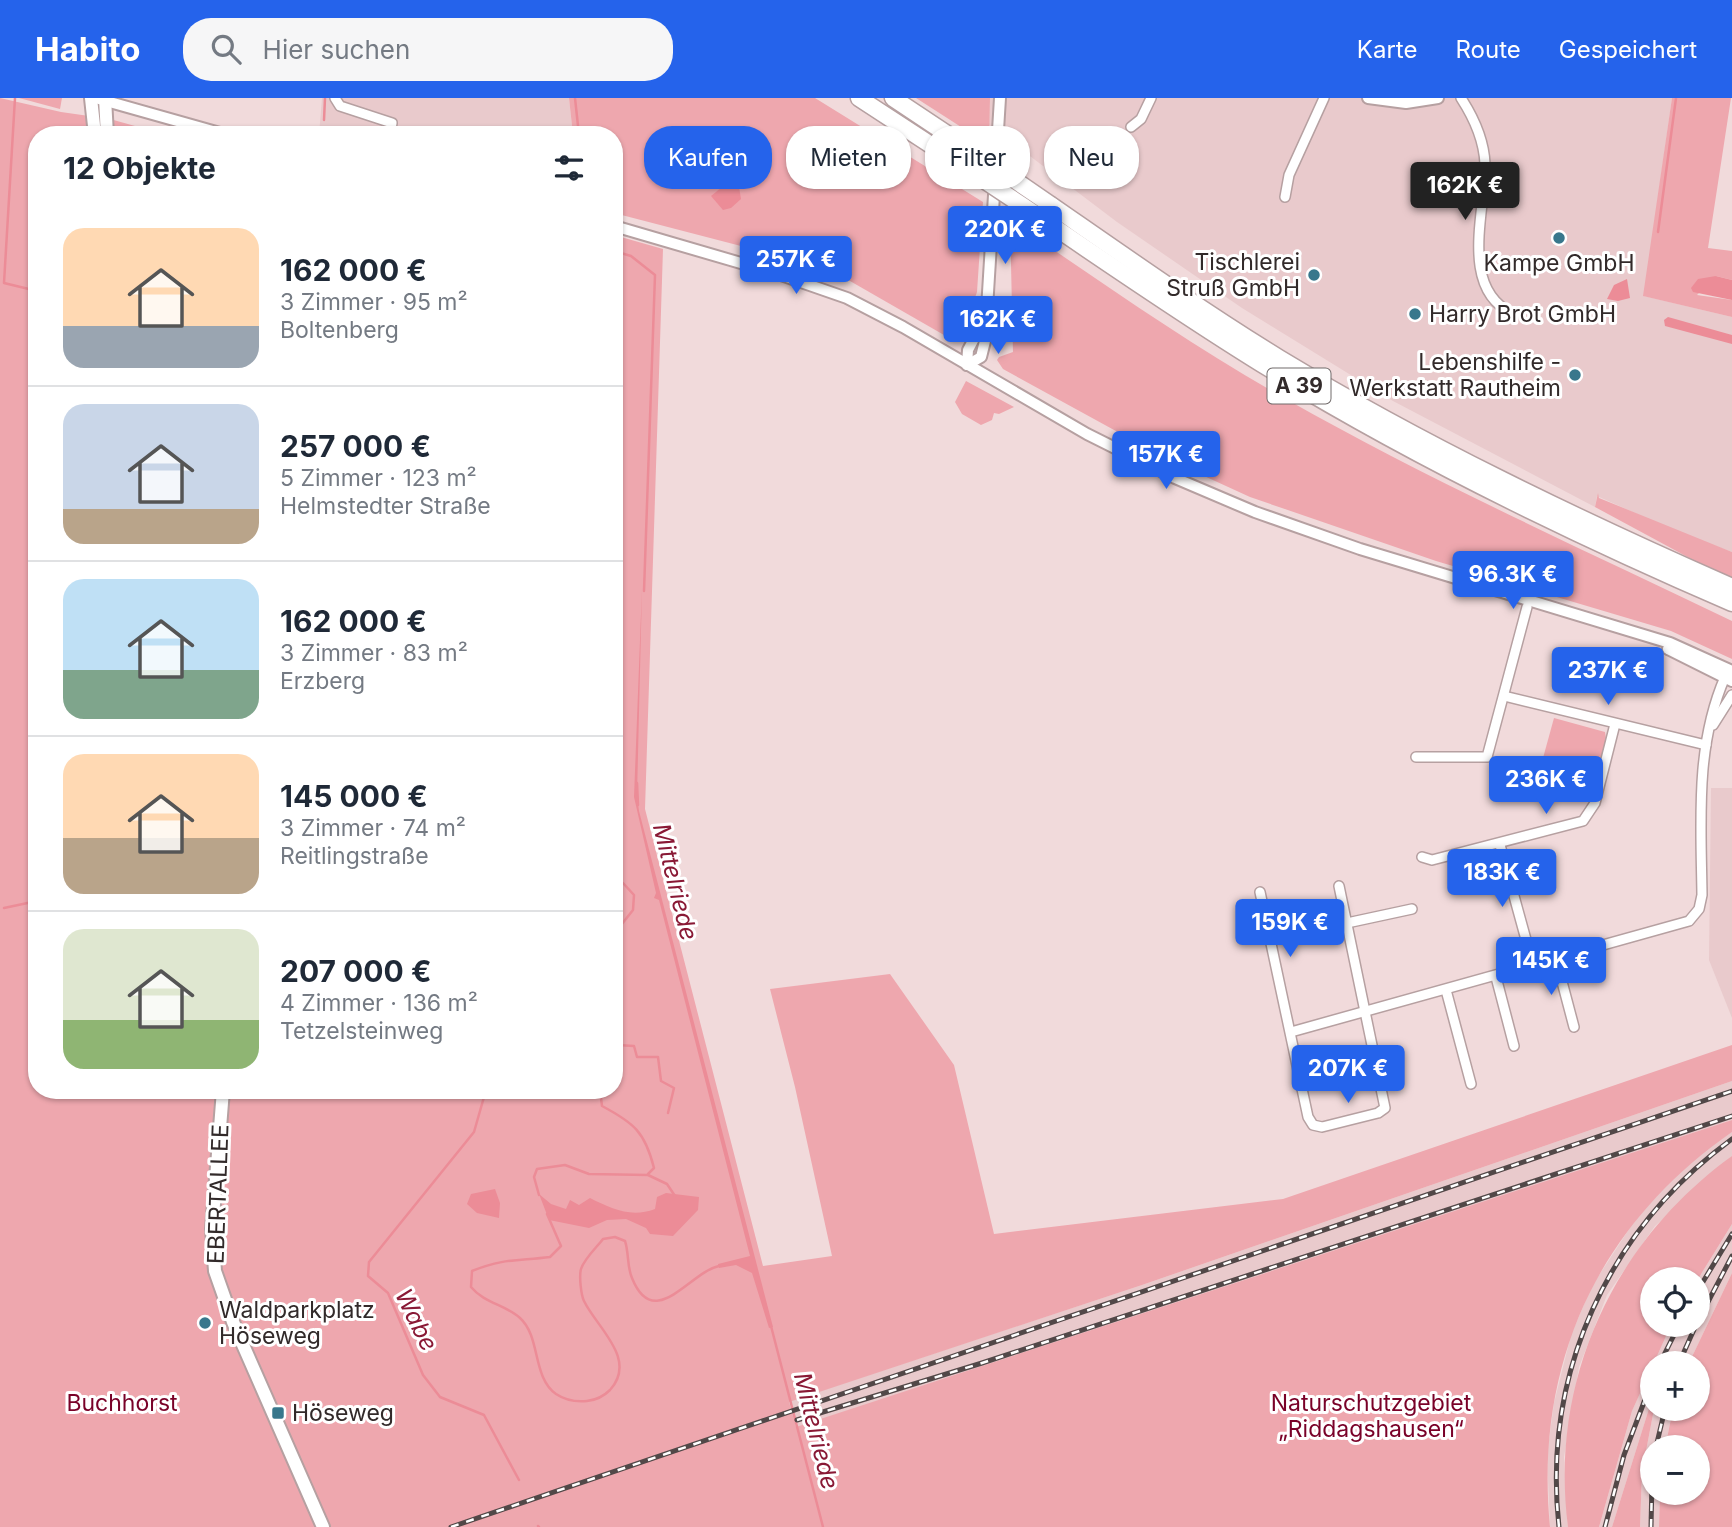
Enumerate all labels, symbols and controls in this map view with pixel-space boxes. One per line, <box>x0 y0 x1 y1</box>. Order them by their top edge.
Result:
search box <box>183 18 673 81</box>
text: Habito <box>35 29 141 69</box>
icon: search <box>207 30 245 68</box>
text: Hier suchen <box>263 34 410 65</box>
text: Karte <box>1357 35 1417 64</box>
text: Route <box>1455 35 1521 64</box>
text: Gespeichert <box>1559 35 1697 64</box>
chip: Kaufen <box>644 126 772 189</box>
chip: Mieten <box>786 126 911 189</box>
chip: Filter <box>925 126 1030 189</box>
chip: Neu <box>1044 126 1139 189</box>
icon: filters <box>550 149 588 187</box>
text: 12 Objekte <box>63 150 216 186</box>
pin: 162K € <box>1408 162 1522 222</box>
text: 162K € <box>1426 171 1504 199</box>
pin: 220K € <box>948 206 1062 266</box>
text: 220K € <box>964 215 1046 243</box>
marker: Kampe GmbH <box>1551 230 1567 246</box>
pin: 257K € <box>739 236 853 296</box>
text: 257K € <box>756 245 836 273</box>
place label: Tischlerei Struß GmbH <box>1166 248 1300 302</box>
place label: Kampe GmbH <box>1484 249 1634 277</box>
text: 162 000 € <box>280 252 427 288</box>
icon: home <box>119 256 203 340</box>
marker: Tischlerei Struß GmbH <box>1306 267 1322 283</box>
text: 3 Zimmer · 95 m² <box>280 288 468 316</box>
pin: 162K € <box>941 296 1055 356</box>
place label: Harry Brot GmbH <box>1429 300 1616 328</box>
text: 162K € <box>959 305 1037 333</box>
marker: Harry Brot GmbH <box>1407 306 1423 322</box>
text: Boltenberg <box>280 316 399 344</box>
place label: Lebenshilfe - Werkstatt Rautheim <box>1349 348 1561 402</box>
marker: Lebenshilfe - Werkstatt Rautheim <box>1567 367 1583 383</box>
road number: A 39 <box>1268 368 1330 404</box>
text: 257 000 € <box>280 428 431 464</box>
icon: home <box>119 432 203 516</box>
pin: 157K € <box>1109 432 1223 491</box>
text: 157K € <box>1128 440 1204 468</box>
text: 5 Zimmer · 123 m² <box>280 464 477 492</box>
text: Helmstedter Straße <box>280 492 491 520</box>
pin: 96.3K € <box>1448 552 1578 611</box>
text: 96.3K € <box>1469 560 1557 588</box>
text: 162 000 € <box>280 603 427 639</box>
icon: home <box>119 607 203 691</box>
text: 3 Zimmer · 83 m² <box>280 639 468 667</box>
pin: 237K € <box>1551 648 1665 707</box>
text: 237K € <box>1568 656 1648 684</box>
text: Erzberg <box>280 667 365 695</box>
pin: 236K € <box>1489 756 1603 816</box>
text: 236K € <box>1505 765 1587 793</box>
text: 145 000 € <box>280 778 428 814</box>
icon: home <box>119 782 203 866</box>
text: 3 Zimmer · 74 m² <box>280 814 466 842</box>
water label: Mittelriede <box>647 820 704 943</box>
text: Reitlingstraße <box>280 842 429 870</box>
pin: 183K € <box>1445 850 1559 909</box>
text: 183K € <box>1463 858 1541 886</box>
pin: 159K € <box>1233 900 1347 959</box>
text: 159K € <box>1251 908 1329 936</box>
pin: 145K € <box>1494 937 1608 997</box>
text: 145K € <box>1512 946 1590 974</box>
text: 207 000 € <box>280 953 431 989</box>
icon: home <box>119 957 203 1041</box>
text: 4 Zimmer · 136 m² <box>280 989 478 1017</box>
text: Tetzelsteinweg <box>280 1017 443 1045</box>
pin: 207K € <box>1291 1046 1405 1105</box>
text: 207K € <box>1308 1054 1388 1082</box>
street label: EBERTALLEE <box>202 1124 234 1264</box>
map controls <box>1640 1267 1710 1505</box>
button: locate <box>1640 1267 1710 1337</box>
water label: Wabe <box>389 1284 444 1356</box>
place label: Waldparkplatz Höseweg <box>219 1296 375 1350</box>
marker: Waldparkplatz Höseweg <box>197 1315 213 1331</box>
button: + <box>1640 1351 1710 1421</box>
water label: Mittelriede <box>788 1369 845 1492</box>
park label: Buchhorst <box>66 1389 178 1417</box>
park label: Naturschutzgebiet „Riddagshausen“ <box>1271 1389 1472 1443</box>
place label: Höseweg <box>292 1399 394 1427</box>
marker: Höseweg <box>270 1405 286 1421</box>
button: − <box>1640 1435 1710 1505</box>

